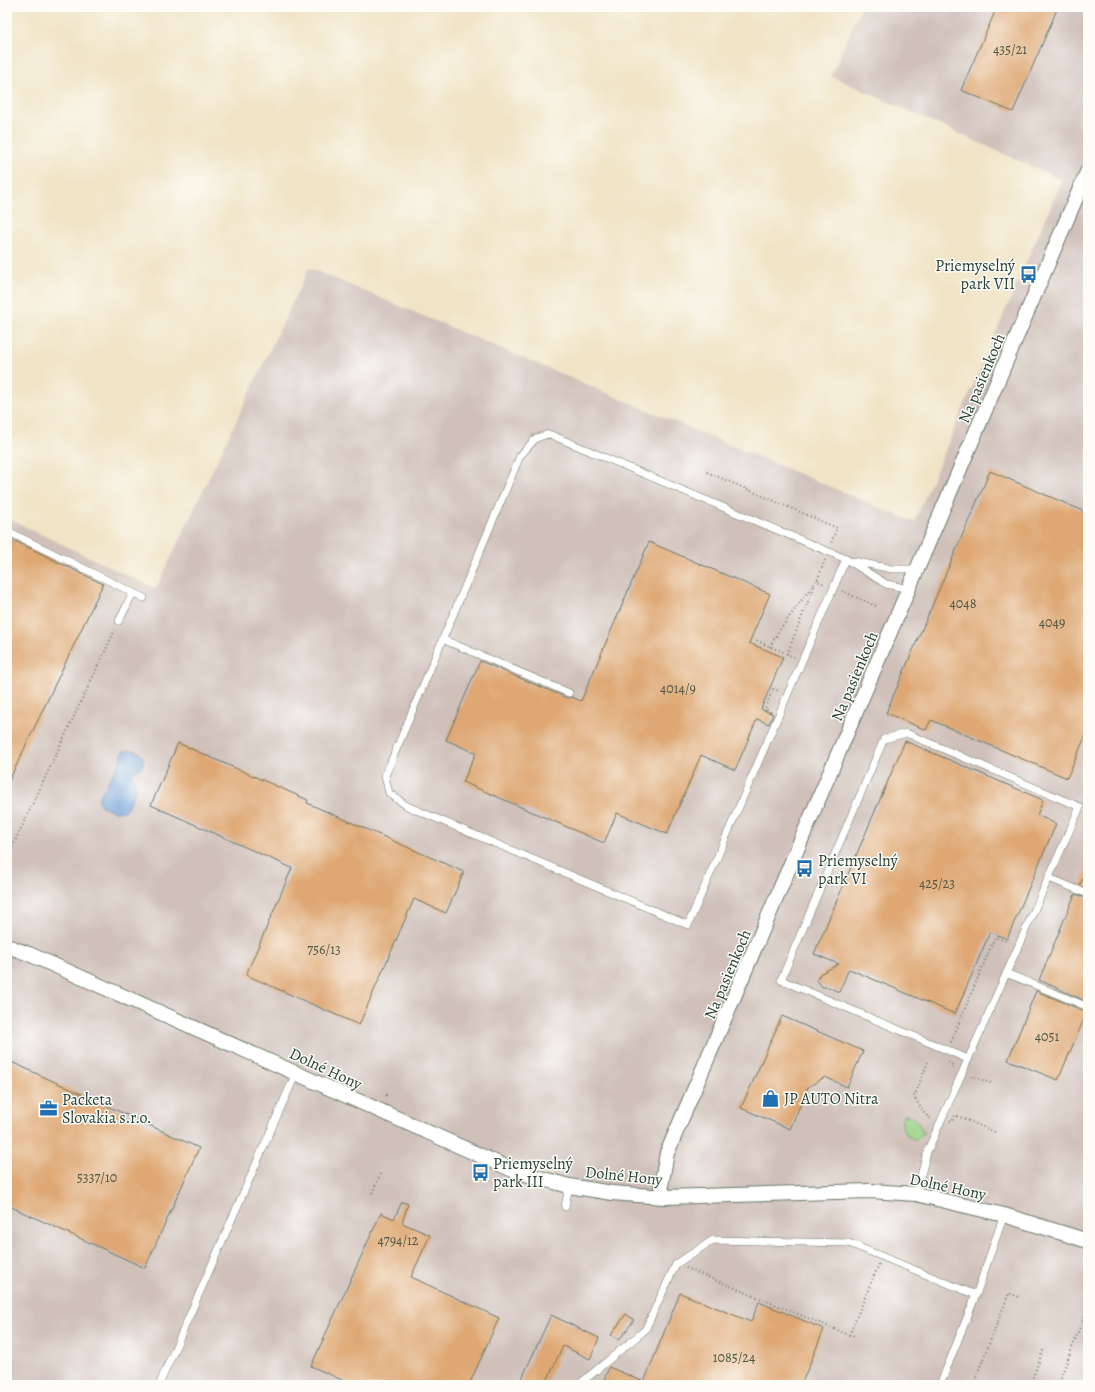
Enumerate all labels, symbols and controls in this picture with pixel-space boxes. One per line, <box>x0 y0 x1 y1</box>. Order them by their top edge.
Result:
house number: 435/21 <box>993 40 1027 59</box>
place label: Priemyselný park VII <box>935 255 1016 295</box>
bus stop icon: Priemyselný park VII <box>1018 264 1038 284</box>
street label: Na pasienkoch <box>953 330 1011 427</box>
house number: 4048 <box>950 594 977 613</box>
house number: 4049 <box>1039 613 1065 632</box>
street label: Na pasienkoch <box>826 628 884 725</box>
house number: 4014/9 <box>660 679 696 698</box>
place label: Priemyselný park VI <box>818 850 899 890</box>
bus stop icon: Priemyselný park VI <box>795 859 815 879</box>
house number: 425/23 <box>919 874 955 893</box>
street label: Na pasienkoch <box>699 926 757 1023</box>
house number: 756/13 <box>307 940 341 959</box>
house number: 4051 <box>1035 1027 1060 1046</box>
street label: Dolné Hony <box>286 1043 366 1096</box>
shop icon: JP AUTO Nitra <box>761 1088 781 1108</box>
place label: JP AUTO Nitra <box>784 1088 879 1110</box>
place label: Packeta Slovakia s.r.o. <box>62 1089 152 1129</box>
office icon: Packeta Slovakia s.r.o. <box>39 1098 59 1118</box>
place label: Priemyselný park III <box>493 1153 574 1193</box>
street label: Dolné Hony <box>584 1161 664 1191</box>
bus stop icon: Priemyselný park III <box>470 1162 490 1182</box>
house number: 5337/10 <box>77 1168 117 1187</box>
street label: Dolné Hony <box>908 1168 989 1206</box>
house number: 4794/12 <box>378 1231 419 1250</box>
house number: 1085/24 <box>713 1348 755 1367</box>

